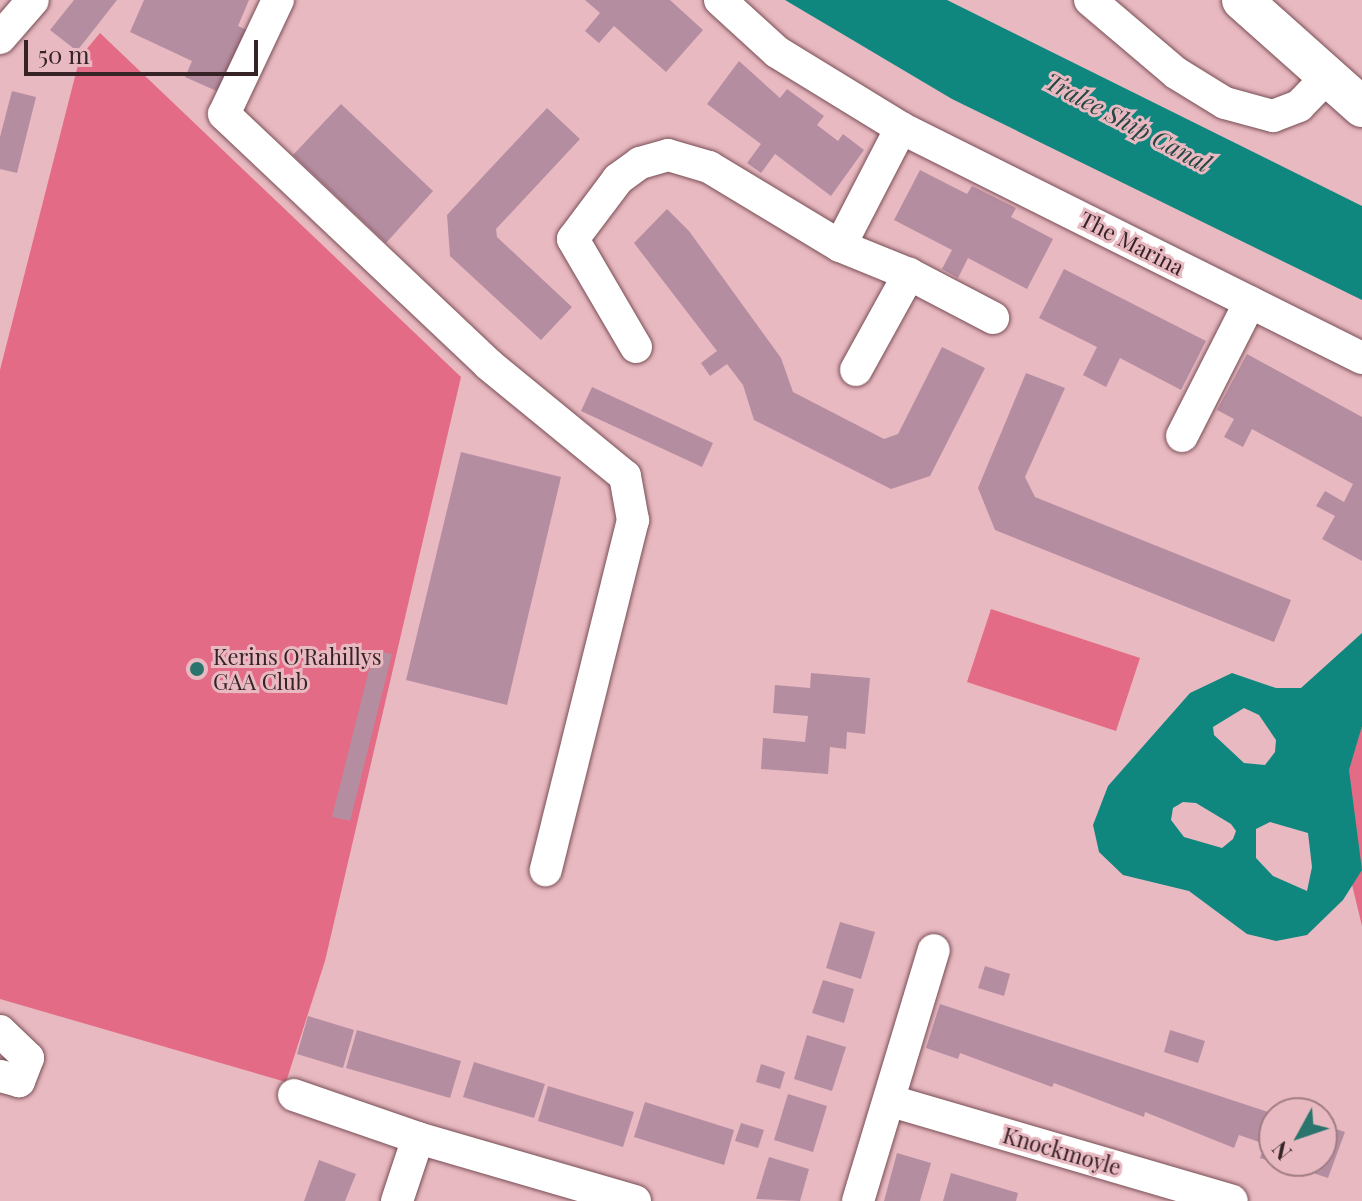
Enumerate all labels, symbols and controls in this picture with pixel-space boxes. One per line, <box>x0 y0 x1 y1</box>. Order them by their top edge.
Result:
scale bar <box>28 24 262 74</box>
text: 50 m <box>38 38 90 70</box>
water label: Tralee Ship Canal <box>1040 66 1216 178</box>
street label: The Marina <box>1075 205 1189 281</box>
place label: Kerins O'Rahillys GAA Club <box>213 643 382 694</box>
marker: Kerins O'Rahillys GAA Club <box>188 660 206 678</box>
north arrow <box>1258 1097 1338 1177</box>
street label: Knockmoyle <box>1000 1122 1124 1180</box>
text: N <box>1265 1135 1298 1167</box>

